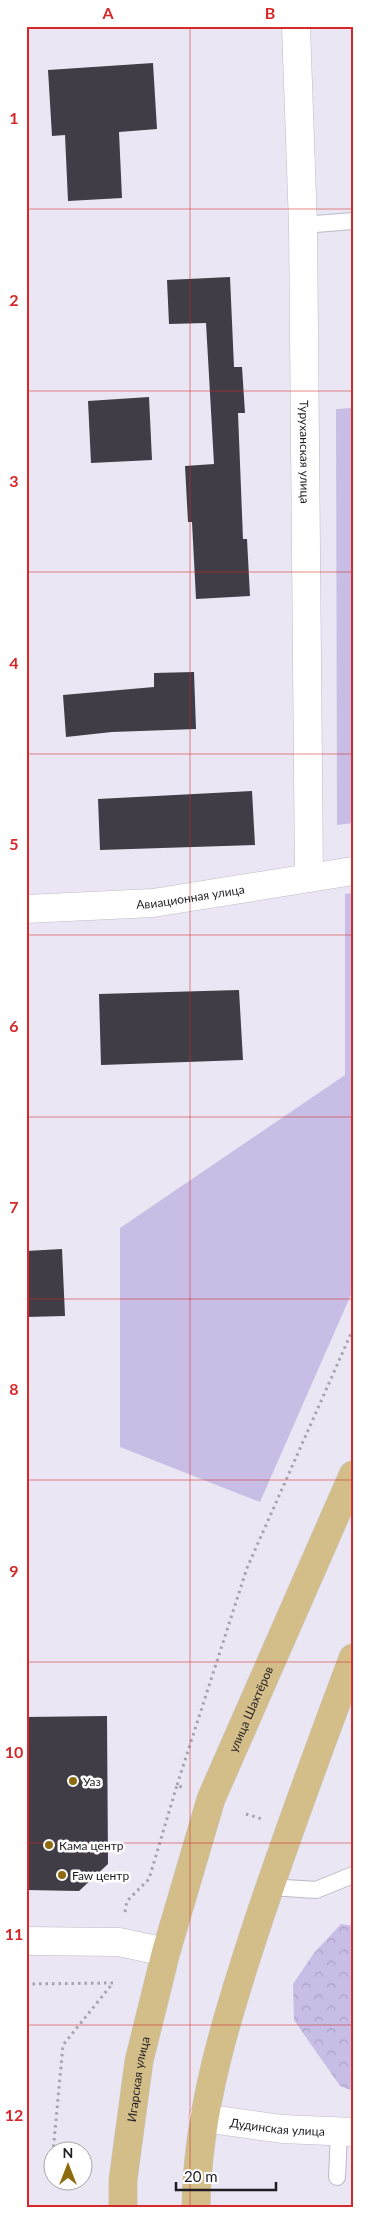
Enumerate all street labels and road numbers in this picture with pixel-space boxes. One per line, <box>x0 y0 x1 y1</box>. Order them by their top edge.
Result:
street label: Туруханская улица <box>297 400 313 504</box>
street label: Авиационная улица <box>136 881 246 911</box>
street label: улица Шахтёров <box>225 1664 276 1754</box>
street label: Игарская улица <box>123 2035 152 2123</box>
street label: Дудинская улица <box>229 2114 325 2138</box>

